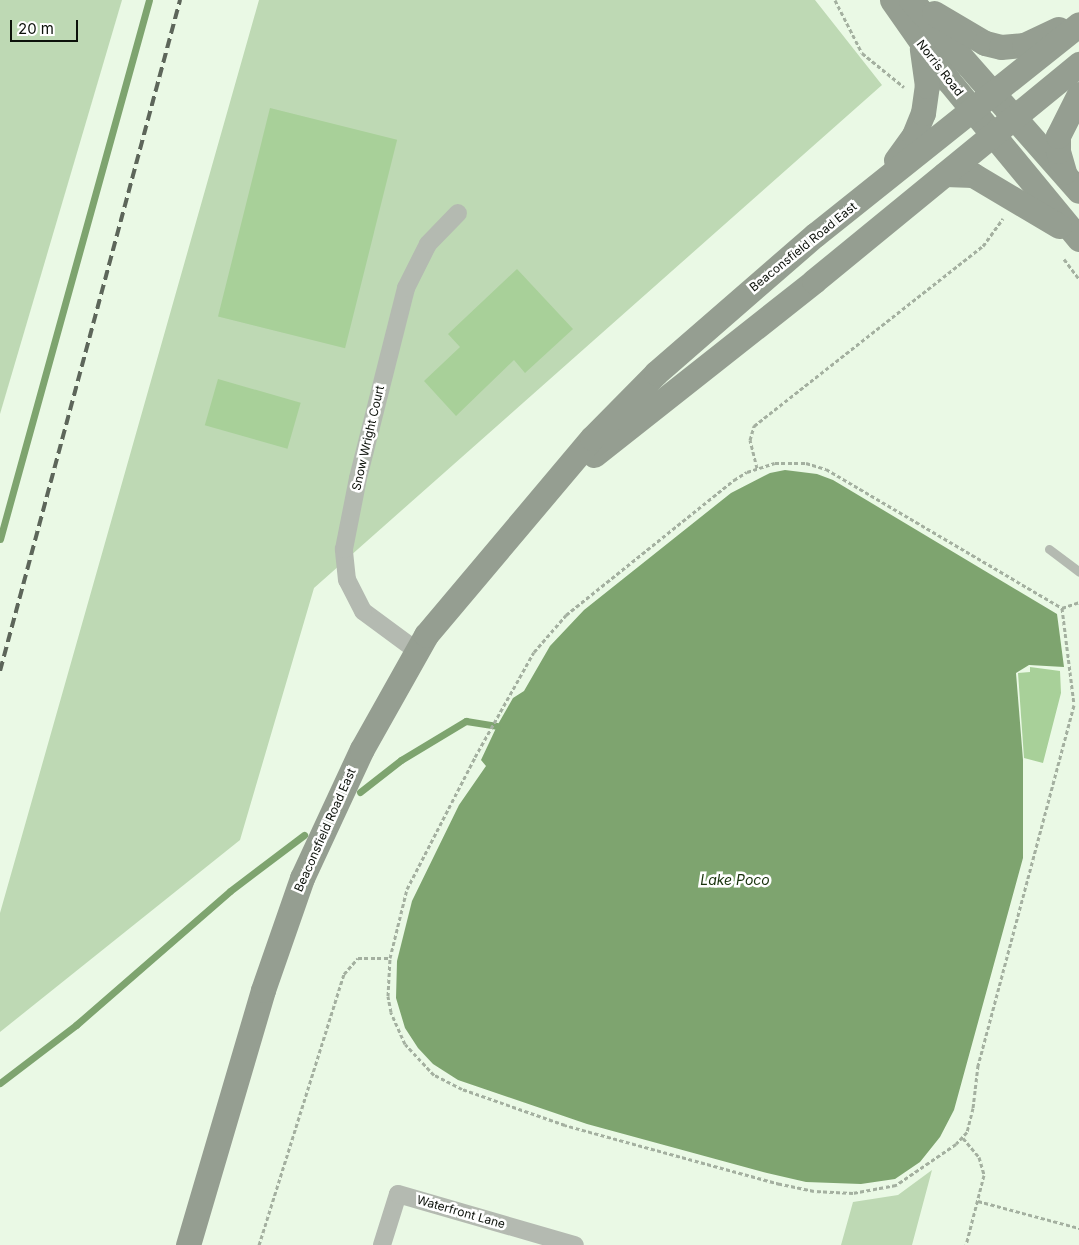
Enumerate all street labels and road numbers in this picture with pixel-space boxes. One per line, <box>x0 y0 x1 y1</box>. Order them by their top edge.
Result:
street label: Norris Road <box>914 37 966 99</box>
street label: Beaconsfield Road East <box>747 199 859 295</box>
street label: Snow Wright Court <box>349 384 387 492</box>
street label: Beaconsfield Road East <box>291 766 359 894</box>
street label: Waterfront Lane <box>415 1192 507 1232</box>

